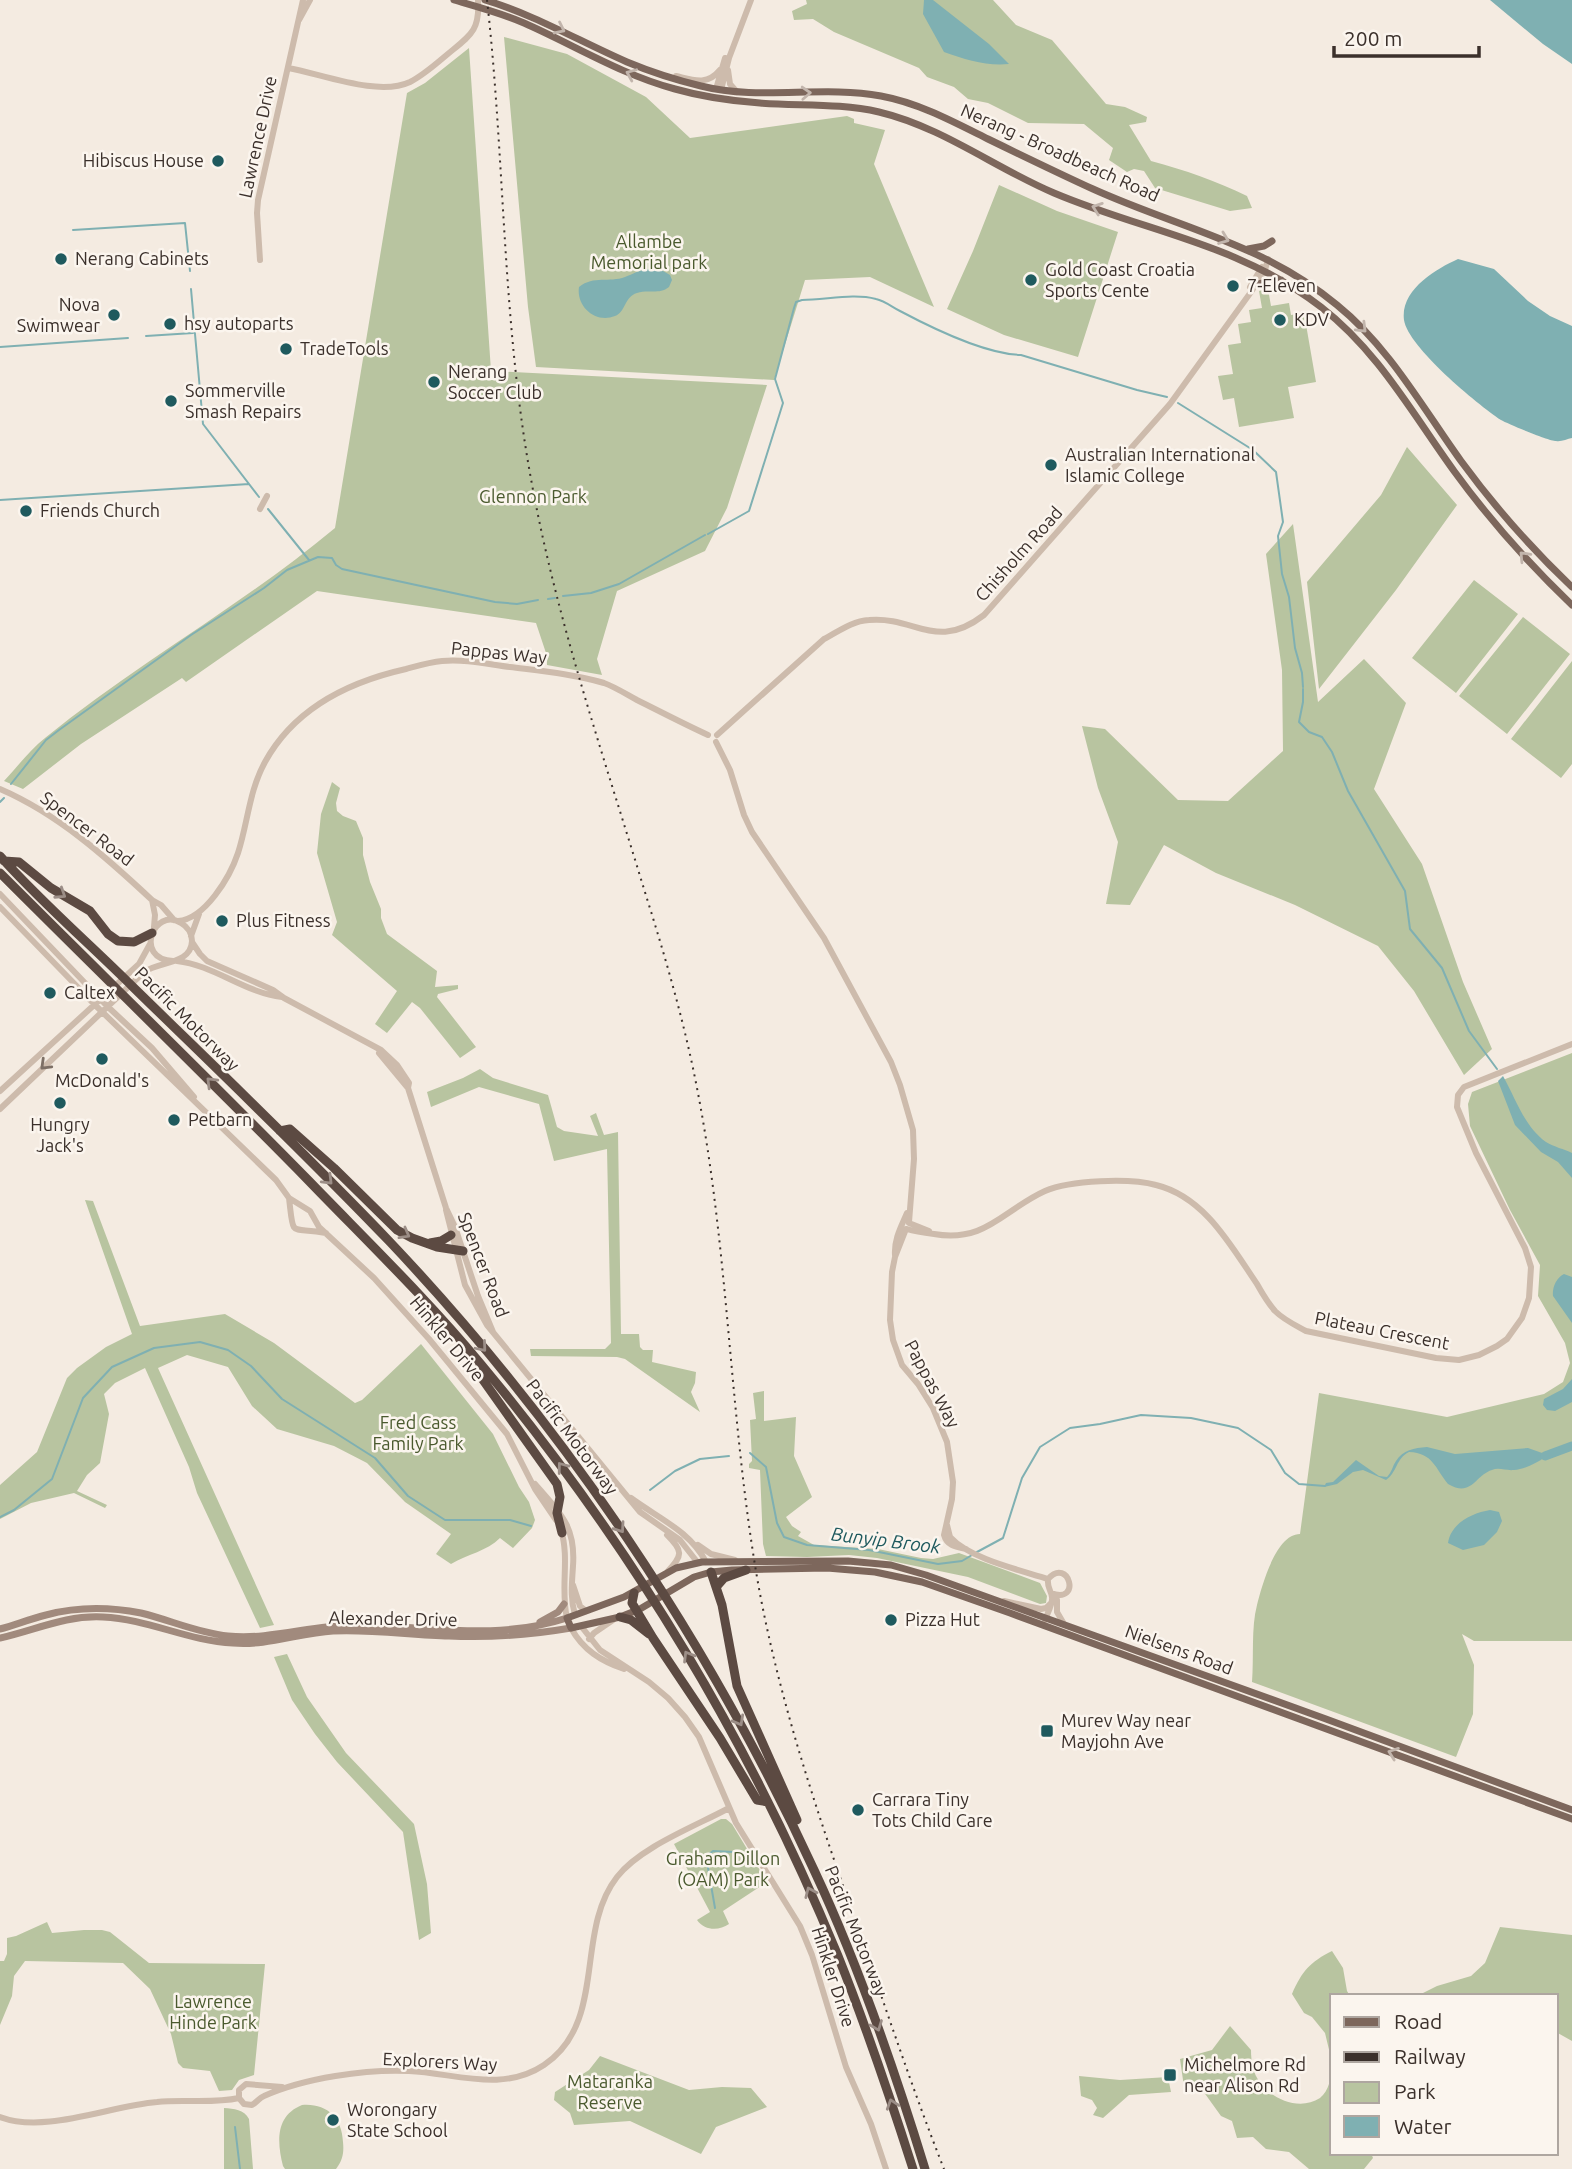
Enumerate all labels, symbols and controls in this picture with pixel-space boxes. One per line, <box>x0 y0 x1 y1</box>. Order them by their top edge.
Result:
scale bar <box>1334 14 1479 58</box>
one-way arrow <box>553 21 565 35</box>
text: 200 m <box>1344 26 1402 50</box>
one-way arrow <box>626 68 638 82</box>
street label: Lawrence Drive <box>234 74 280 200</box>
one-way arrow <box>801 85 812 100</box>
street label: Nerang - Broadbeach Road <box>958 99 1163 205</box>
place label: Hibiscus House <box>83 150 204 170</box>
marker: Hibiscus House <box>210 153 226 169</box>
one-way arrow <box>1092 202 1104 217</box>
park label: Allambe Memorial park <box>591 231 707 272</box>
one-way arrow <box>1217 231 1229 245</box>
place label: Nerang Cabinets <box>75 248 209 268</box>
marker: Nerang Cabinets <box>53 251 69 267</box>
place label: Gold Coast Croatia Sports Cente <box>1045 259 1195 300</box>
marker: Gold Coast Croatia Sports Cente <box>1023 272 1039 288</box>
place label: 7-Eleven <box>1247 275 1316 295</box>
marker: 7-Eleven <box>1225 278 1241 294</box>
place label: Nova Swimwear <box>17 294 100 335</box>
marker: Nova Swimwear <box>106 307 122 323</box>
place label: KDV <box>1294 309 1329 329</box>
marker: KDV <box>1272 312 1288 328</box>
place label: hsy autoparts <box>184 313 294 333</box>
marker: hsy autoparts <box>162 316 178 332</box>
one-way arrow <box>1354 320 1367 333</box>
place label: TradeTools <box>300 338 389 358</box>
marker: TradeTools <box>278 341 294 357</box>
place label: Nerang Soccer Club <box>448 361 542 402</box>
marker: Nerang Soccer Club <box>426 374 442 390</box>
place label: Sommerville Smash Repairs <box>185 380 302 421</box>
marker: Sommerville Smash Repairs <box>163 393 179 409</box>
place label: Australian International Islamic College <box>1065 444 1255 485</box>
marker: Australian International Islamic College <box>1043 457 1059 473</box>
park label: Glennon Park <box>479 486 587 506</box>
place label: Friends Church <box>40 500 160 520</box>
street label: Chisholm Road <box>971 502 1066 605</box>
marker: Friends Church <box>18 503 34 519</box>
one-way arrow <box>1520 551 1533 564</box>
street label: Pappas Way <box>450 637 548 667</box>
street label: Spencer Road <box>37 787 138 870</box>
one-way arrow <box>54 886 67 899</box>
place label: Plus Fitness <box>236 910 331 930</box>
marker: Plus Fitness <box>214 913 230 929</box>
street label: Pacific Motorway <box>131 962 244 1075</box>
place label: Caltex <box>64 982 115 1002</box>
marker: Caltex <box>42 985 58 1001</box>
marker: McDonald's <box>94 1051 110 1067</box>
one-way arrow <box>40 1057 53 1070</box>
place label: McDonald's <box>55 1070 149 1090</box>
one-way arrow <box>207 1077 220 1090</box>
marker: Hungry Jack's <box>52 1095 68 1111</box>
place label: Petbarn <box>188 1109 252 1129</box>
marker: Petbarn <box>166 1112 182 1128</box>
place label: Hungry Jack's <box>30 1114 90 1155</box>
one-way arrow <box>320 1171 333 1184</box>
street label: Spencer Road <box>455 1209 513 1320</box>
one-way arrow <box>398 1225 411 1239</box>
street label: Hinkler Drive <box>407 1292 489 1385</box>
street label: Plateau Crescent <box>1313 1307 1451 1353</box>
street label: Pappas Way <box>901 1336 964 1431</box>
one-way arrow <box>473 1340 486 1352</box>
street label: Pacific Motorway <box>523 1375 623 1498</box>
park label: Fred Cass Family Park <box>372 1412 464 1453</box>
one-way arrow <box>557 1462 570 1475</box>
one-way arrow <box>612 1520 624 1533</box>
water label: Bunyip Brook <box>830 1522 942 1558</box>
street label: Alexander Drive <box>328 1607 458 1629</box>
place label: Pizza Hut <box>905 1609 980 1629</box>
marker: Pizza Hut <box>883 1612 899 1628</box>
street label: Nielsens Road <box>1123 1620 1236 1678</box>
one-way arrow <box>683 1651 696 1664</box>
place label: Murev Way near Mayjohn Ave <box>1061 1710 1191 1751</box>
one-way arrow <box>731 1714 744 1727</box>
marker: Murev Way near Mayjohn Ave <box>1039 1723 1055 1739</box>
one-way arrow <box>1388 1747 1400 1761</box>
place label: Carrara Tiny Tots Child Care <box>872 1789 993 1830</box>
marker: Carrara Tiny Tots Child Care <box>850 1802 866 1818</box>
park label: Graham Dillon (OAM) Park <box>666 1848 780 1890</box>
street label: Pacific Motorway <box>822 1862 892 1999</box>
one-way arrow <box>804 1887 818 1899</box>
street label: Hinkler Drive <box>808 1924 860 2029</box>
park label: Lawrence Hinde Park <box>169 1991 257 2032</box>
legend <box>1330 1994 1558 2155</box>
text: Road <box>1394 2009 1442 2033</box>
one-way arrow <box>869 2020 883 2032</box>
text: Railway <box>1394 2044 1466 2068</box>
street label: Explorers Way <box>382 2048 498 2074</box>
place label: Michelmore Rd near Alison Rd <box>1184 2054 1306 2095</box>
marker: Michelmore Rd near Alison Rd <box>1162 2067 1178 2083</box>
park label: Mataranka Reserve <box>567 2071 653 2112</box>
text: Park <box>1394 2079 1436 2103</box>
one-way arrow <box>886 2098 900 2111</box>
place label: Worongary State School <box>347 2099 448 2140</box>
marker: Worongary State School <box>325 2112 341 2128</box>
text: Water <box>1394 2114 1452 2138</box>

